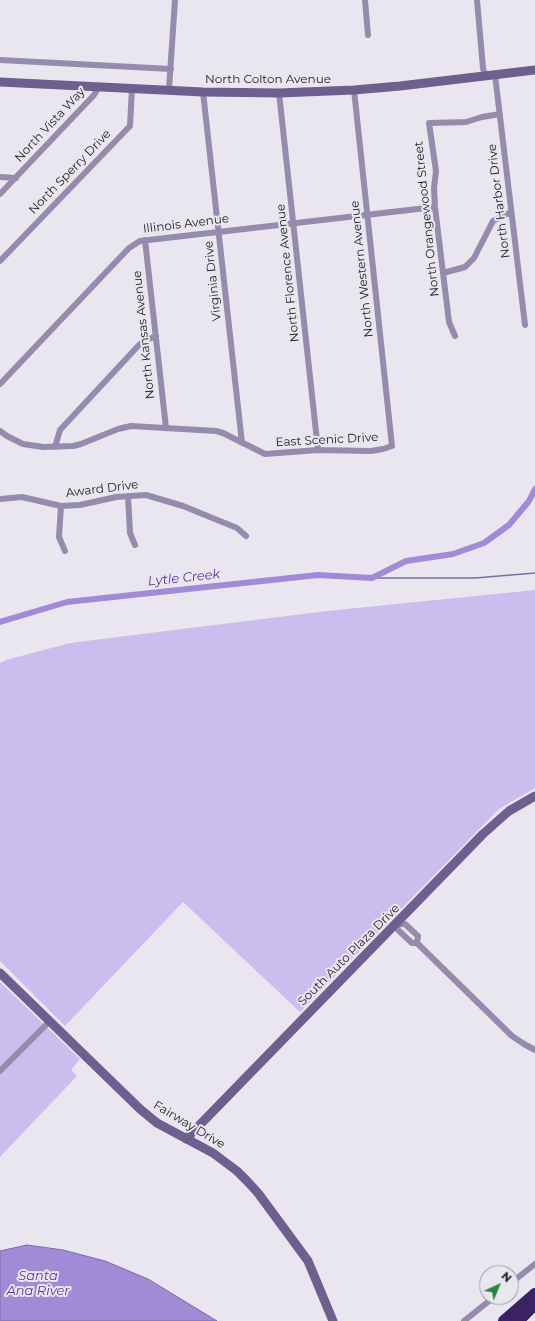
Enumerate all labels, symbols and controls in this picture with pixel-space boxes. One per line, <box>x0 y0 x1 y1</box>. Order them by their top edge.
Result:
street label: North Colton Avenue <box>205 72 331 86</box>
street label: North Vista Way <box>12 85 88 165</box>
street label: North Sperry Drive <box>26 127 114 217</box>
street label: North Orangewood Street <box>412 141 442 297</box>
street label: North Harbor Drive <box>485 143 513 259</box>
street label: North Western Avenue <box>348 200 376 338</box>
street label: North Florence Avenue <box>274 203 302 343</box>
street label: Illinois Avenue <box>142 212 230 236</box>
street label: Virginia Drive <box>202 240 224 322</box>
street label: North Kansas Avenue <box>130 270 158 400</box>
street label: East Scenic Drive <box>275 430 379 450</box>
street label: Award Drive <box>65 477 139 501</box>
water label: Lytle Creek <box>147 566 221 590</box>
street label: South Auto Plaza Drive <box>295 901 403 1009</box>
street label: Fairway Drive <box>151 1098 227 1152</box>
north arrow <box>479 1265 519 1305</box>
water label: Santa Ana River <box>6 1268 70 1299</box>
text: N <box>499 1269 515 1285</box>

